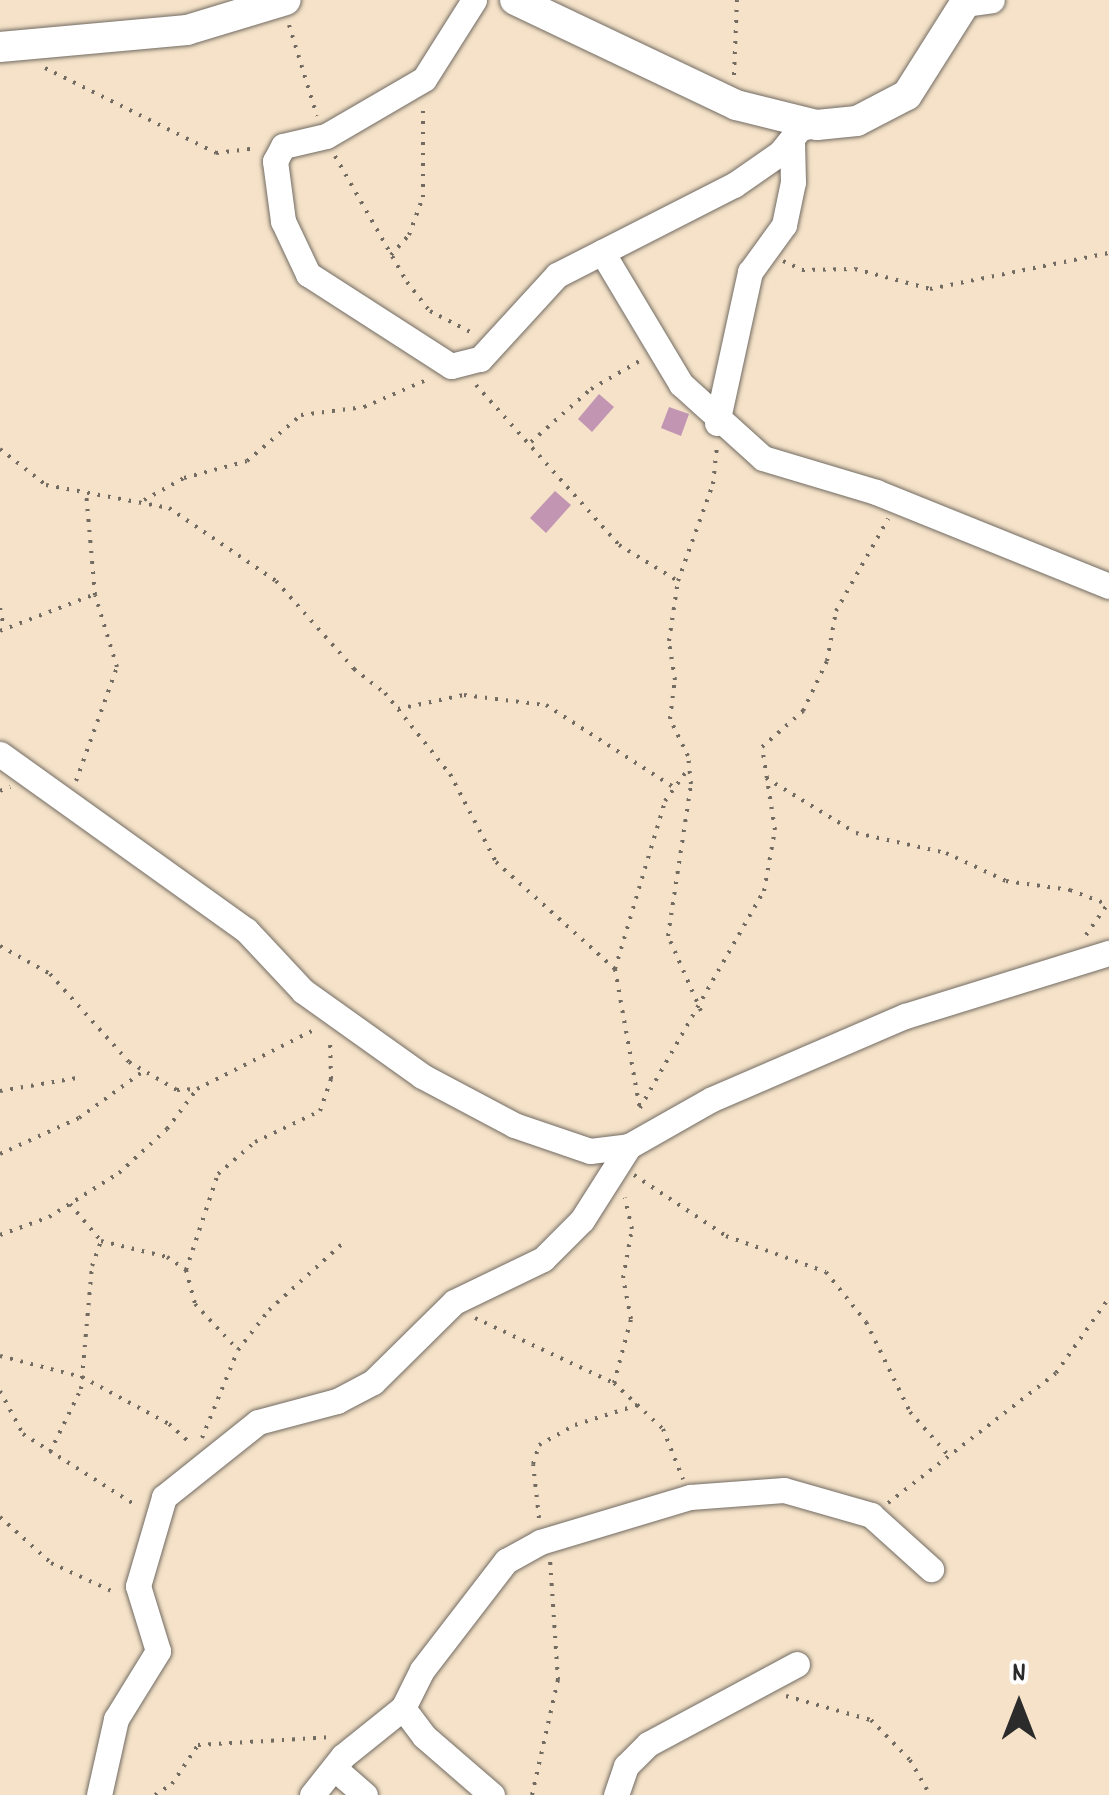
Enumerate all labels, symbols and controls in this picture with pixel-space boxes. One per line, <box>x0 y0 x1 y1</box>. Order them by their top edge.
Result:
north arrow <box>969 1655 1069 1755</box>
text: N <box>1012 1655 1026 1695</box>

